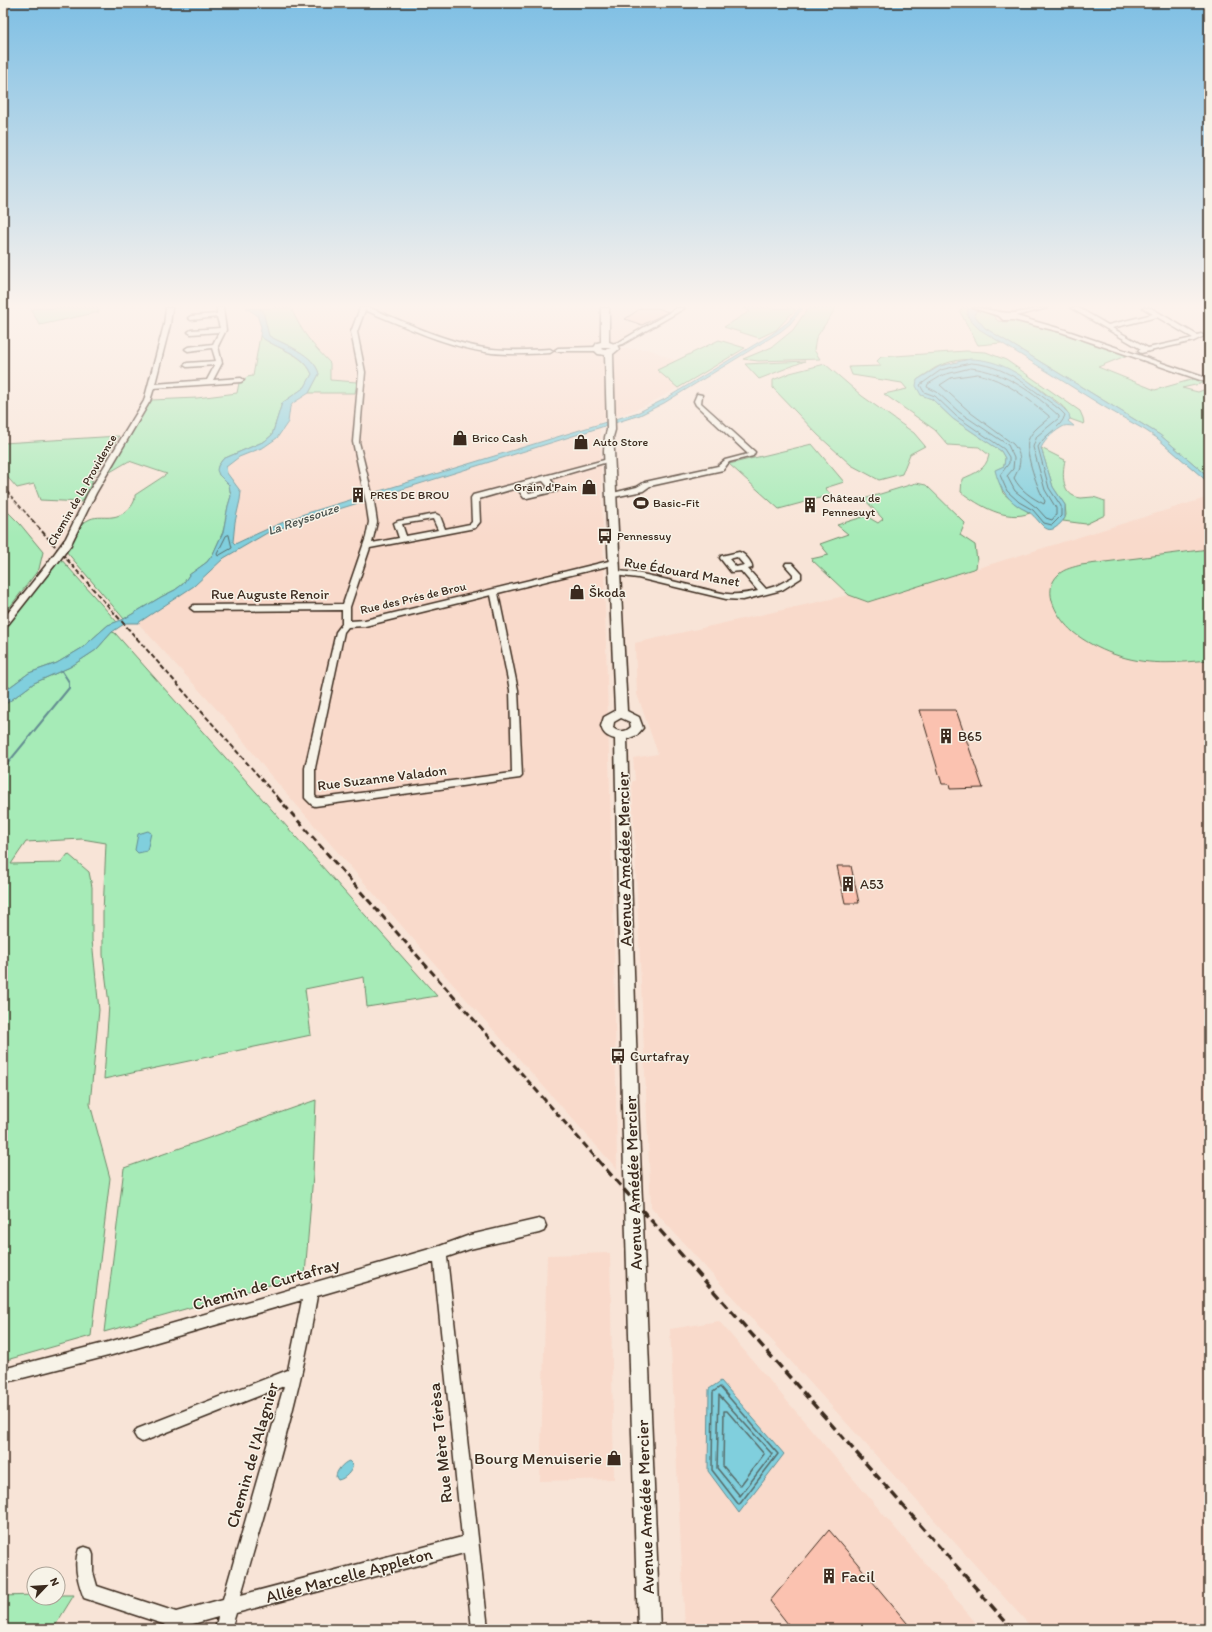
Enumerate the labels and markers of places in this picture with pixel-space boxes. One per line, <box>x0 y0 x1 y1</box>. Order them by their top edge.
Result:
shop icon: Brico Cash <box>451 429 469 447</box>
place label: Brico Cash <box>472 431 528 445</box>
shop icon: Auto Store <box>572 433 590 451</box>
place label: Auto Store <box>593 435 649 449</box>
shop icon: Grain d'Pain <box>580 478 598 496</box>
place label: Grain d'Pain <box>514 480 577 494</box>
building icon: PRES DE BROU <box>349 486 367 504</box>
place label: PRES DE BROU <box>370 488 449 502</box>
place label: Château de Pennesuyt <box>822 491 880 519</box>
sports icon: Basic-Fit <box>632 494 650 512</box>
place label: Basic-Fit <box>653 496 700 510</box>
building icon: Château de Pennesuyt <box>801 496 819 514</box>
bus stop icon: Pennessuy <box>596 527 614 545</box>
place label: Pennessuy <box>617 529 672 543</box>
shop icon: Škoda <box>568 583 586 601</box>
place label: Škoda <box>589 584 626 601</box>
building icon: B65 <box>937 727 955 745</box>
place label: B65 <box>958 728 982 745</box>
building icon: A53 <box>839 875 857 893</box>
place label: A53 <box>860 876 884 893</box>
bus stop icon: Curtafray <box>609 1047 627 1065</box>
place label: Curtafray <box>630 1048 689 1065</box>
place label: Bourg Menuiserie <box>474 1448 602 1468</box>
shop icon: Bourg Menuiserie <box>605 1449 623 1467</box>
place label: Facil <box>841 1566 875 1586</box>
building icon: Facil <box>820 1567 838 1585</box>

